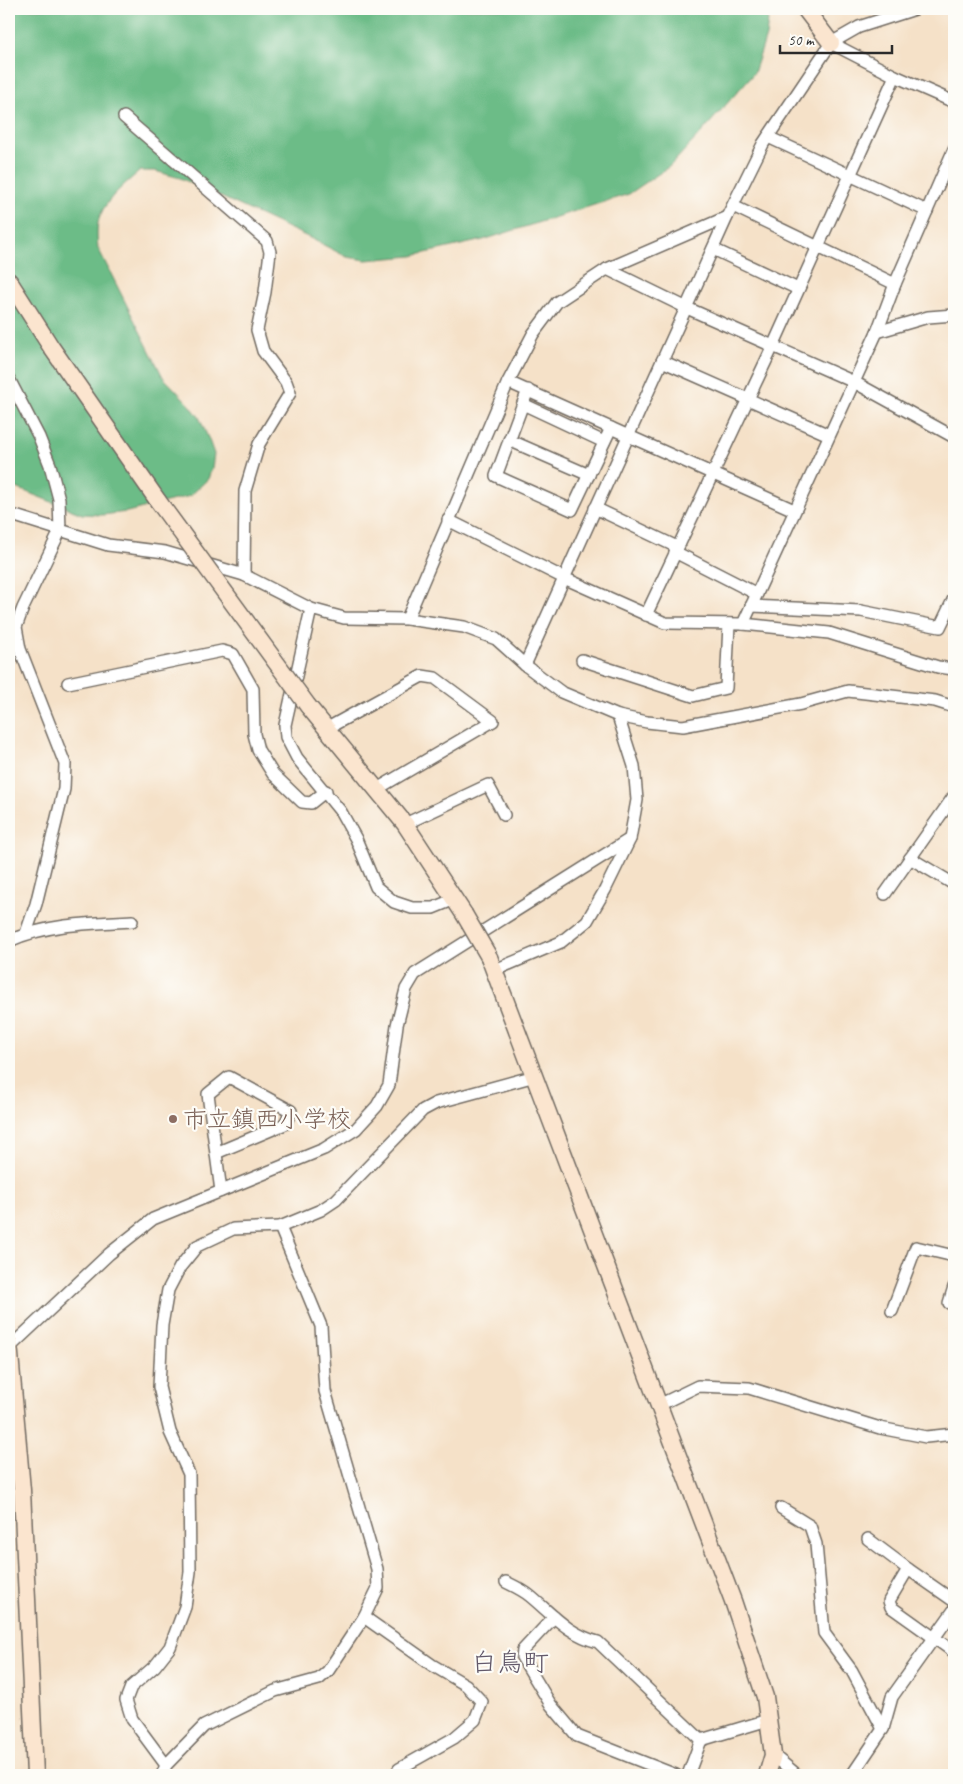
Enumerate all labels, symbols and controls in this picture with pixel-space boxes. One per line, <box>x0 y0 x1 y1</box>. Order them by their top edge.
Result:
scale bar <box>780 22 893 54</box>
text: 50 m <box>788 31 815 50</box>
place label: 市立鎮西小学校 <box>183 1104 351 1134</box>
marker: 市立鎮西小学校 <box>167 1113 179 1125</box>
district label: 白鳥町 <box>471 1646 549 1679</box>

